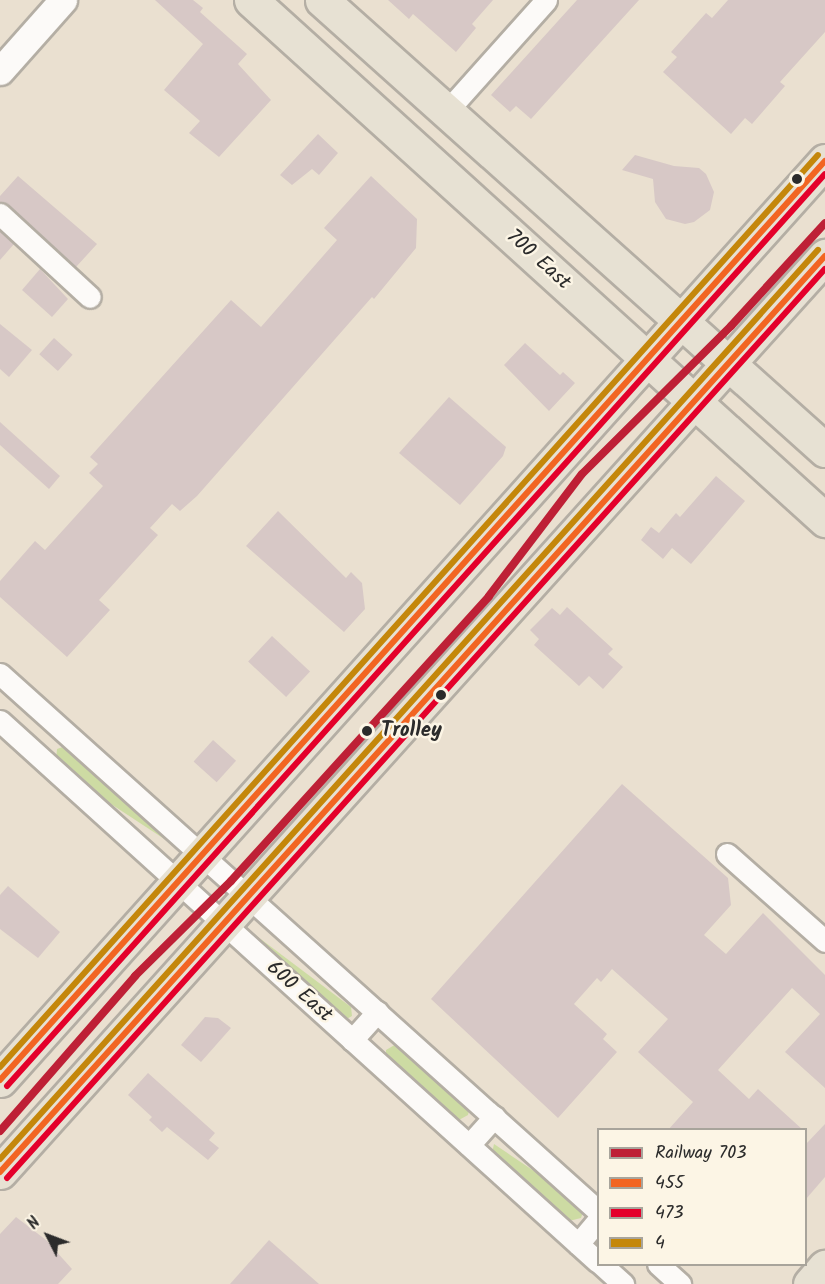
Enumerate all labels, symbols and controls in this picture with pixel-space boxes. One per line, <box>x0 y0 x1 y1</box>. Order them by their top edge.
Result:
unlabelled marker <box>791 173 803 185</box>
street label: 700 East <box>500 224 576 296</box>
unlabelled marker <box>435 689 447 701</box>
place label: Trolley <box>381 718 442 744</box>
marker: Trolley <box>358 722 376 740</box>
street label: 600 East <box>261 956 337 1028</box>
legend <box>597 1128 807 1266</box>
text: Railway 703 <box>655 1139 746 1168</box>
text: 455 <box>655 1169 684 1198</box>
text: 473 <box>655 1199 684 1228</box>
north arrow <box>18 1206 78 1266</box>
text: N <box>22 1212 47 1236</box>
text: 4 <box>655 1229 665 1258</box>

